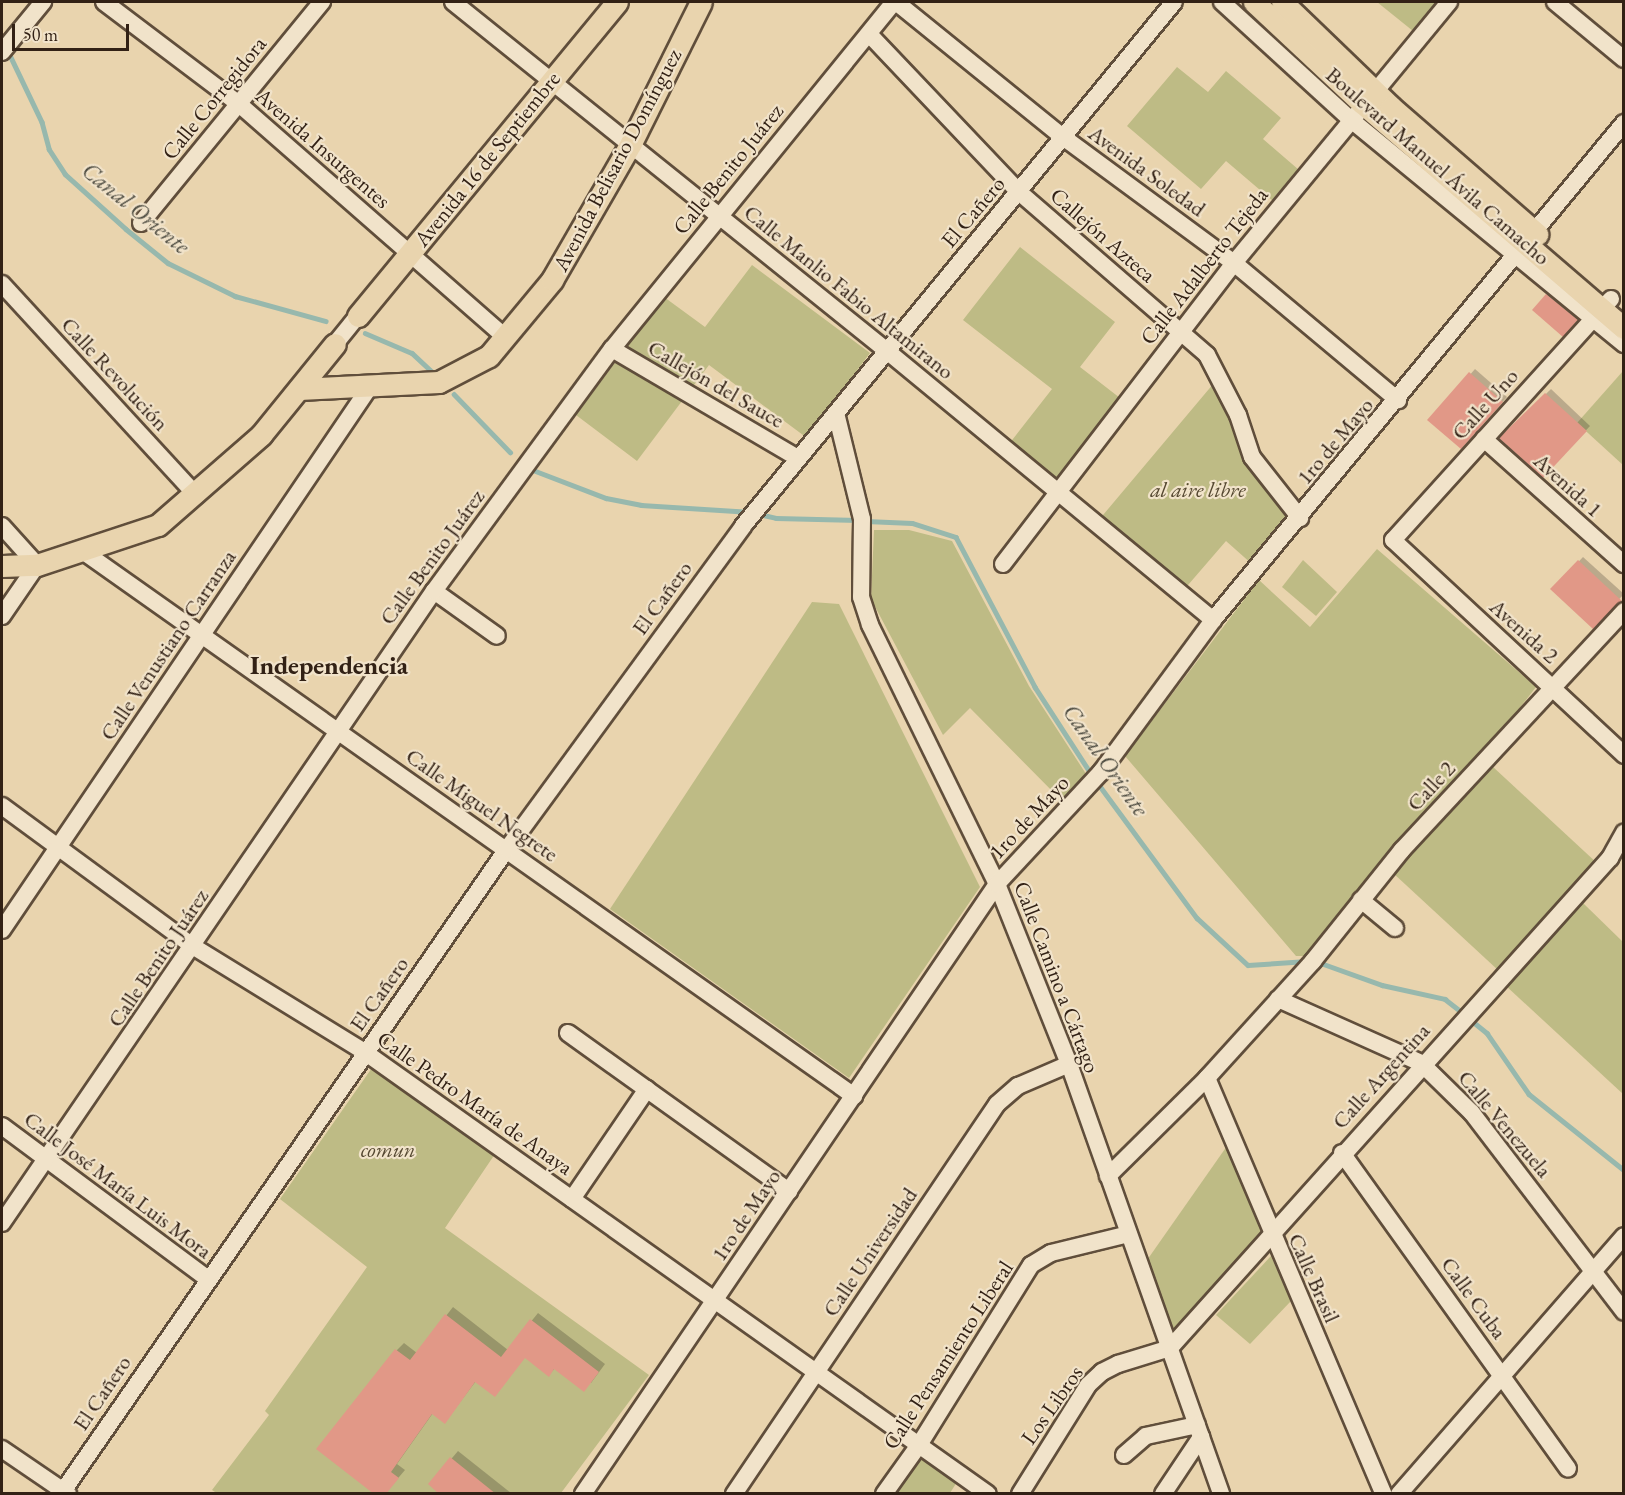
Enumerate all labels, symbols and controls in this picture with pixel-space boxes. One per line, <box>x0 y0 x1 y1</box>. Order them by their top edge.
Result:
scale bar <box>15 12 132 50</box>
text: 50 m <box>23 23 58 46</box>
street label: Calle Corregidora <box>156 31 272 165</box>
street label: Avenida Belisario Domínguez <box>547 44 687 276</box>
street label: Boulevard Manuel Ávila Camacho <box>1320 61 1556 271</box>
street label: Avenida 16 de Septiembre <box>408 66 566 252</box>
street label: Avenida Insurgentes <box>250 82 396 214</box>
street label: Calle Benito Juárez <box>667 98 789 240</box>
street label: Avenida Soledad <box>1083 120 1211 222</box>
water label: Canal Oriente <box>76 156 196 260</box>
street label: El Cañero <box>936 171 1010 253</box>
street label: Callejón Azteca <box>1045 182 1161 288</box>
street label: Calle Adalberto Tejeda <box>1134 182 1274 350</box>
street label: Calle Manlio Fabio Altamirano <box>739 199 959 385</box>
street label: Calle Revolución <box>56 312 174 436</box>
street label: Callejón del Sauce <box>643 334 789 434</box>
street label: Calle Uno <box>1446 363 1524 445</box>
street label: 1ro de Mayo <box>1291 392 1379 490</box>
street label: Avenida 1 <box>1528 447 1608 523</box>
park label: al aire libre <box>1150 477 1246 503</box>
street label: Calle Benito Juárez <box>374 484 490 630</box>
street label: Calle Venustiano Carranza <box>94 545 242 745</box>
street label: El Cañero <box>626 556 698 640</box>
street label: Avenida 2 <box>1484 593 1564 669</box>
district label: Independencia <box>250 650 408 682</box>
water label: Canal Oriente <box>1057 698 1155 822</box>
street label: Calle Miguel Negrete <box>401 743 563 867</box>
street label: Calle 2 <box>1401 756 1461 816</box>
street label: 1ro de Mayo <box>983 770 1075 864</box>
street label: Calle Camino a Cártago <box>1008 878 1106 1076</box>
street label: Calle Benito Juárez <box>102 884 214 1032</box>
street label: El Cañero <box>344 952 414 1036</box>
street label: Calle Argentina <box>1327 1018 1435 1134</box>
street label: Calle Pedro María de Anaya <box>372 1025 578 1181</box>
street label: Calle Venezuela <box>1453 1065 1557 1183</box>
street label: Calle José María Luis Mora <box>19 1106 217 1264</box>
park label: comun <box>361 1137 415 1163</box>
street label: 1ro de Mayo <box>706 1164 786 1266</box>
street label: Calle Universidad <box>817 1183 923 1321</box>
street label: Calle Brasil <box>1283 1229 1345 1327</box>
street label: Calle Cuba <box>1435 1252 1513 1344</box>
street label: Calle Pensamiento Liberal <box>877 1256 1019 1454</box>
street label: El Cañero <box>67 1350 137 1436</box>
street label: Los Libros <box>1015 1361 1089 1449</box>

